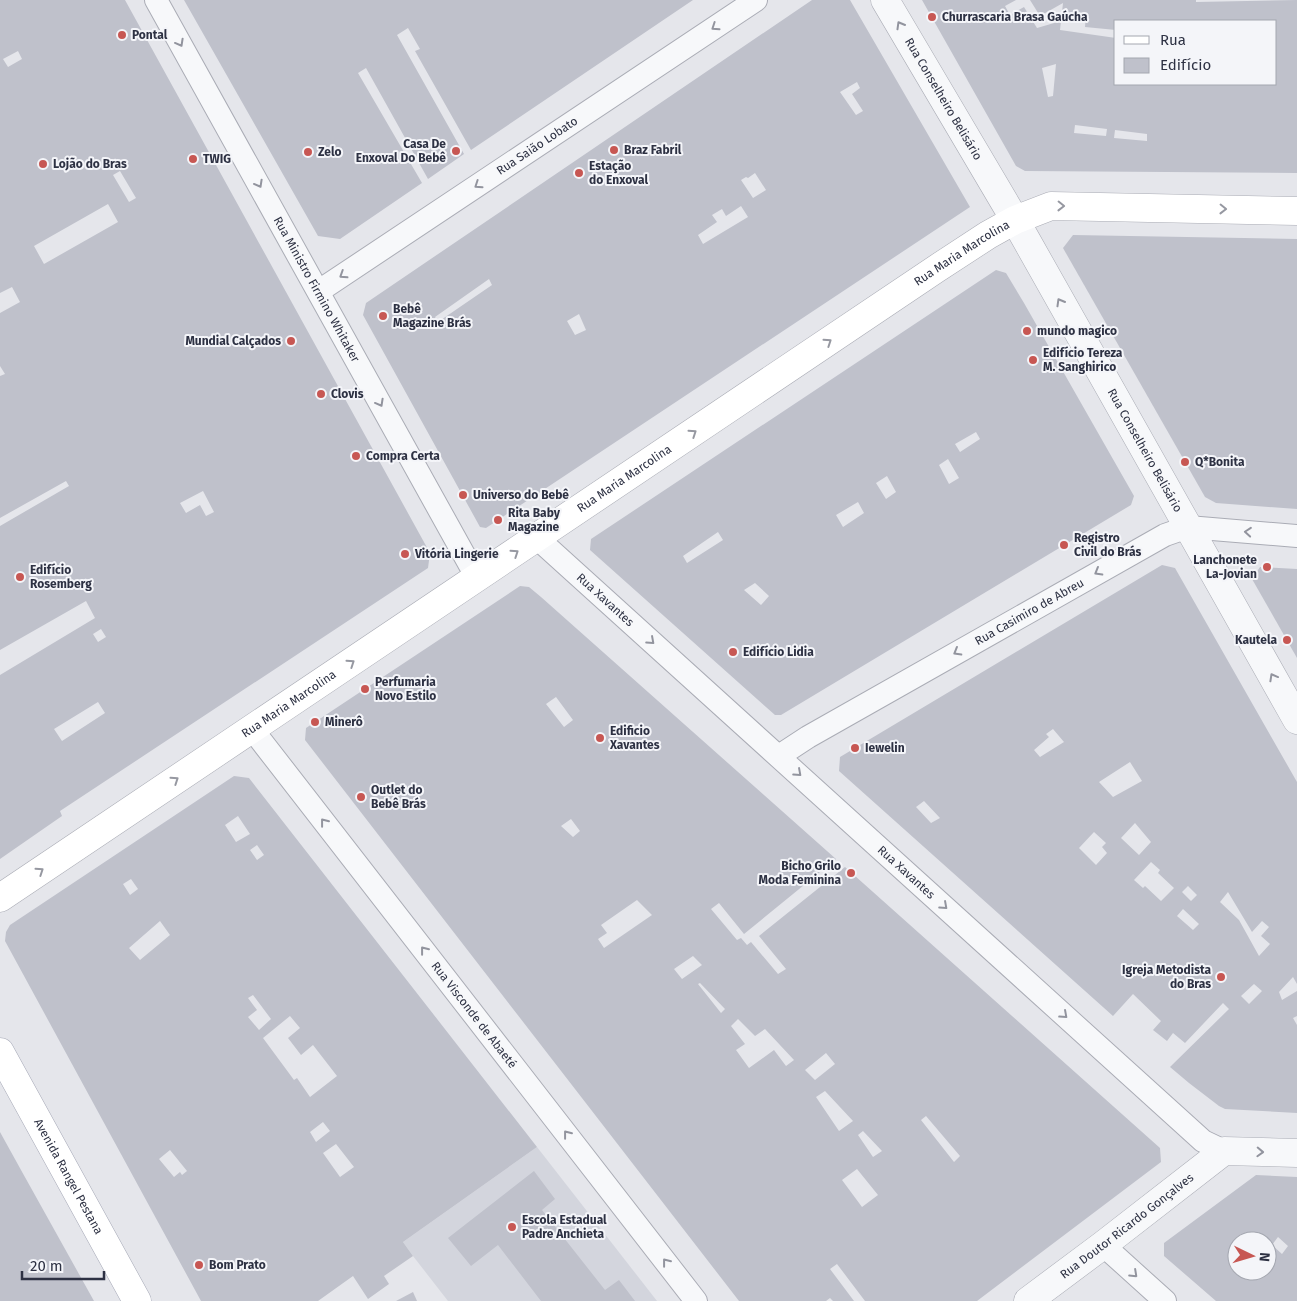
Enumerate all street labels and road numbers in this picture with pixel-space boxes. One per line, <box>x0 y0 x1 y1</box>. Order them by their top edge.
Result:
street label: Rua Conselheiro Belisário <box>902 35 985 163</box>
street label: Rua Saião Lobato <box>494 114 580 178</box>
street label: Rua Ministro Firmino Whitaker <box>271 214 363 365</box>
street label: Rua Maria Marcolina <box>911 217 1012 289</box>
street label: Rua Conselheiro Belisário <box>1105 386 1185 515</box>
street label: Rua Maria Marcolina <box>574 442 674 515</box>
street label: Rua Xavantes <box>574 570 637 629</box>
street label: Rua Casimiro de Abreu <box>972 575 1086 648</box>
street label: Rua Maria Marcolina <box>239 667 339 741</box>
street label: Rua Xavantes <box>875 843 938 902</box>
street label: Rua Visconde de Abaeté <box>428 959 520 1071</box>
street label: Avenida Rangel Pestana <box>31 1116 106 1237</box>
street label: Rua Doutor Ricardo Gonçalves <box>1057 1170 1196 1282</box>

